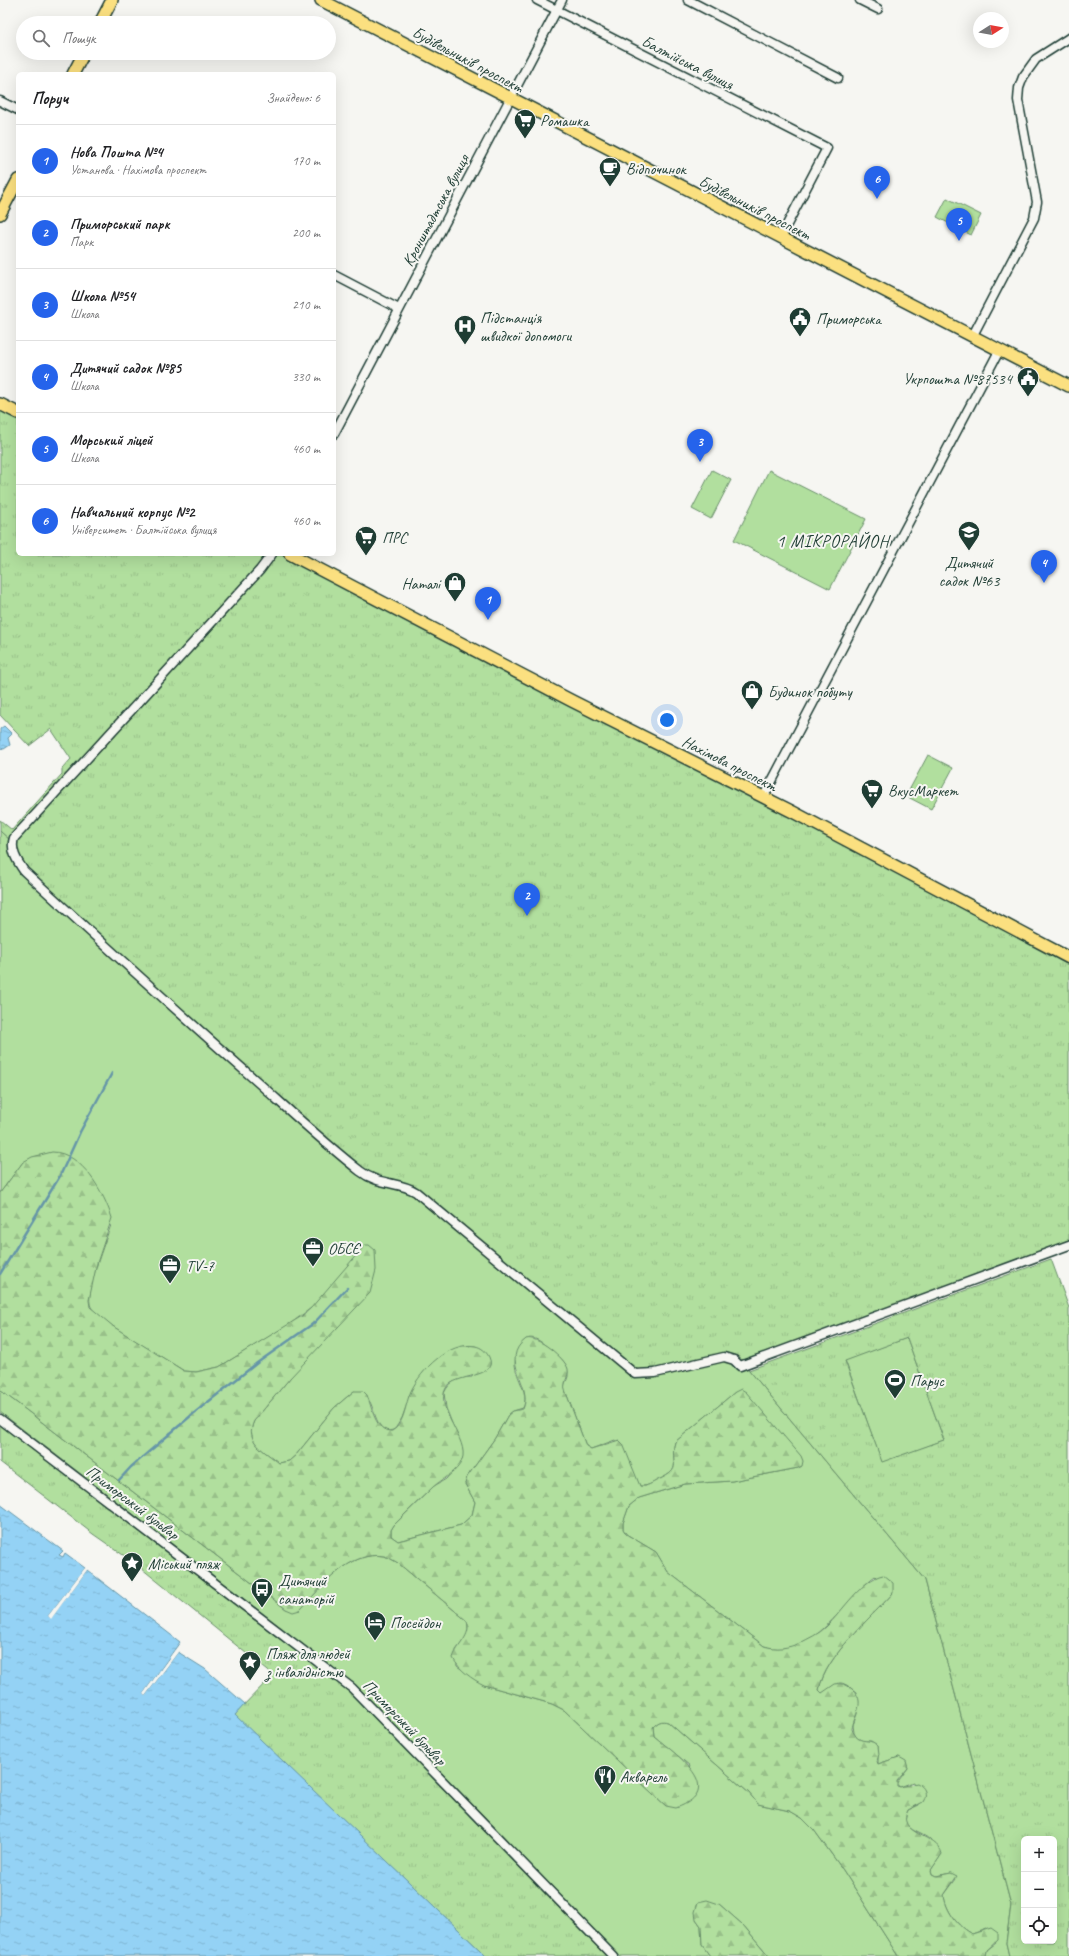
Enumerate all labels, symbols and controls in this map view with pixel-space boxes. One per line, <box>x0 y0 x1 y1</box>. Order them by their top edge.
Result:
north arrow <box>973 12 1009 48</box>
search box <box>16 16 336 60</box>
street label: Будівельників проспект <box>409 22 528 98</box>
icon: search <box>30 27 52 49</box>
text: Пошук <box>62 29 95 48</box>
street label: Балтійська вулиця <box>638 31 738 95</box>
text: Поруч <box>32 88 68 109</box>
text: Знайдено: 6 <box>266 90 320 106</box>
supermarket icon: Ромашка <box>512 107 538 140</box>
place label: Ромашка <box>540 111 590 131</box>
text: Нова Пошта №4 <box>70 143 163 162</box>
street label: Кронштадтська вулиця <box>398 150 474 270</box>
text: 1 <box>42 153 48 169</box>
text: 170 m <box>292 153 320 169</box>
cafe icon: Відпочинок <box>597 155 623 188</box>
place label: Відпочинок <box>626 159 687 179</box>
text: Установа · Нахімова проспект <box>70 162 206 178</box>
pin: 6 <box>864 166 890 199</box>
street label: Будівельників проспект <box>695 171 815 245</box>
pin: 5 <box>946 208 972 241</box>
text: Приморський парк <box>70 215 170 234</box>
text: 2 <box>42 225 48 241</box>
text: 200 m <box>292 225 320 241</box>
text: Парк <box>70 234 93 250</box>
text: Школа №54 <box>70 287 135 306</box>
text: 3 <box>42 297 48 313</box>
text: 210 m <box>292 297 320 313</box>
public building icon: Приморська <box>787 305 813 338</box>
text: Школа <box>70 306 99 322</box>
place label: Підстанція швидкої допомоги <box>480 308 572 346</box>
place label: Приморська <box>816 309 882 329</box>
hospital icon: Підстанція швидкої допомоги <box>452 313 478 346</box>
text: Дитячий садок №85 <box>70 359 181 378</box>
public building icon: Укрпошта №87534 <box>1015 365 1041 398</box>
text: 4 <box>42 369 48 385</box>
text: 330 m <box>292 369 320 385</box>
place label: Укрпошта №87534 <box>903 369 1014 389</box>
text: Школа <box>70 378 99 394</box>
pin: 3 <box>687 429 713 462</box>
text: Морський ліцей <box>70 431 152 450</box>
text: 5 <box>42 441 48 457</box>
text: 460 m <box>292 441 320 457</box>
text: Школа <box>70 450 99 466</box>
text: Навчальний корпус №2 <box>70 503 195 522</box>
text: 6 <box>42 513 48 529</box>
text: 460 m <box>292 513 320 529</box>
school or university icon: Дитячий садок №63 <box>956 519 982 552</box>
text: Університет · Балтійська вулиця <box>70 522 216 538</box>
supermarket icon: ПРС <box>353 524 379 557</box>
place label: ПРС <box>382 528 409 548</box>
district label: 1 МІКРОРАЙОН <box>777 531 892 552</box>
pin: 4 <box>1031 550 1057 583</box>
place label: Дитячий садок №63 <box>939 553 1001 591</box>
shop icon: Наталі <box>442 570 468 603</box>
place label: Наталі <box>402 574 442 594</box>
pin: 1 <box>475 587 501 620</box>
shop icon: Будинок побуту <box>739 678 765 711</box>
place label: Будинок побуту <box>768 682 853 702</box>
your location <box>657 710 677 730</box>
street label: Нахімова проспект <box>679 731 781 797</box>
supermarket icon: ВкусМаркет <box>859 777 885 810</box>
place label: ВкусМаркет <box>888 781 959 801</box>
pin: 2 <box>514 883 540 916</box>
office icon: ОБСЄ <box>300 1235 326 1268</box>
place label: ОБСЄ <box>328 1239 362 1259</box>
office icon: TV-7 <box>157 1252 183 1285</box>
place label: TV-7 <box>186 1256 215 1276</box>
sports icon: Парус <box>882 1367 908 1400</box>
place label: Парус <box>910 1371 945 1391</box>
street label: Приморський бульвар <box>82 1461 184 1545</box>
place icon: Міський пляж <box>119 1550 145 1583</box>
place label: Міський пляж <box>148 1554 222 1574</box>
place label: Дитячий санаторій <box>278 1571 335 1609</box>
bus stop icon: Дитячий санаторій <box>249 1576 275 1609</box>
hotel icon: Посейдон <box>362 1609 388 1642</box>
place label: Посейдон <box>390 1613 442 1633</box>
place label: Пляж для людей з інвалідністю <box>264 1644 351 1682</box>
place icon: Пляж для людей з інвалідністю <box>237 1649 263 1682</box>
street label: Приморський бульвар <box>358 1676 451 1770</box>
restaurant icon: Акварель <box>592 1763 618 1796</box>
place label: Акварель <box>620 1767 668 1787</box>
map controls <box>1021 1836 1057 1944</box>
button: + <box>1021 1836 1057 1872</box>
button: − <box>1021 1872 1057 1908</box>
button: locate <box>1021 1908 1057 1944</box>

